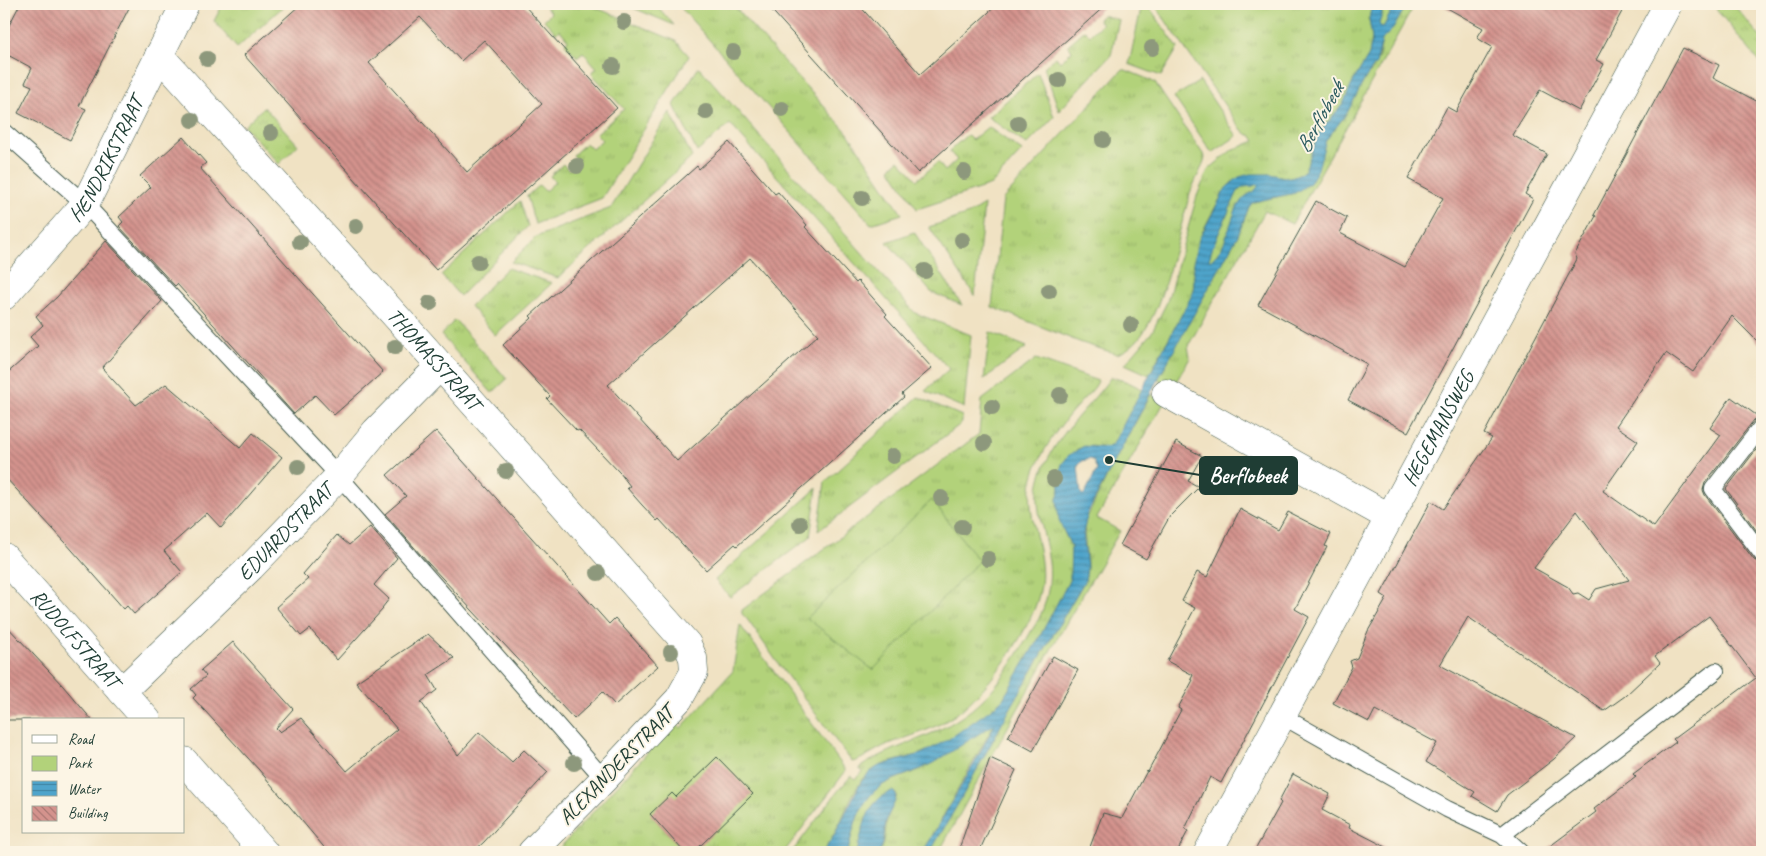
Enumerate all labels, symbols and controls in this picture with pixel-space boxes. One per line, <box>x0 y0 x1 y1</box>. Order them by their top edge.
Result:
water label: Berflobeek <box>1289 74 1353 158</box>
street label: HENDRIKSTRAAT <box>63 88 152 227</box>
street label: THOMASSTRAAT <box>382 303 490 419</box>
street label: HEGEMANSWEG <box>1396 364 1481 490</box>
callout: Berflobeek <box>1200 457 1297 494</box>
text: Berflobeek <box>1209 462 1289 490</box>
street label: EDUARDSTRAAT <box>232 474 341 586</box>
street label: RUDOLFSTRAAT <box>25 583 129 697</box>
street label: ALEXANDERSTRAAT <box>553 696 683 830</box>
legend <box>22 718 185 834</box>
text: Road <box>68 730 95 749</box>
text: Park <box>68 754 93 773</box>
text: Water <box>68 780 102 799</box>
text: Building <box>68 804 108 823</box>

